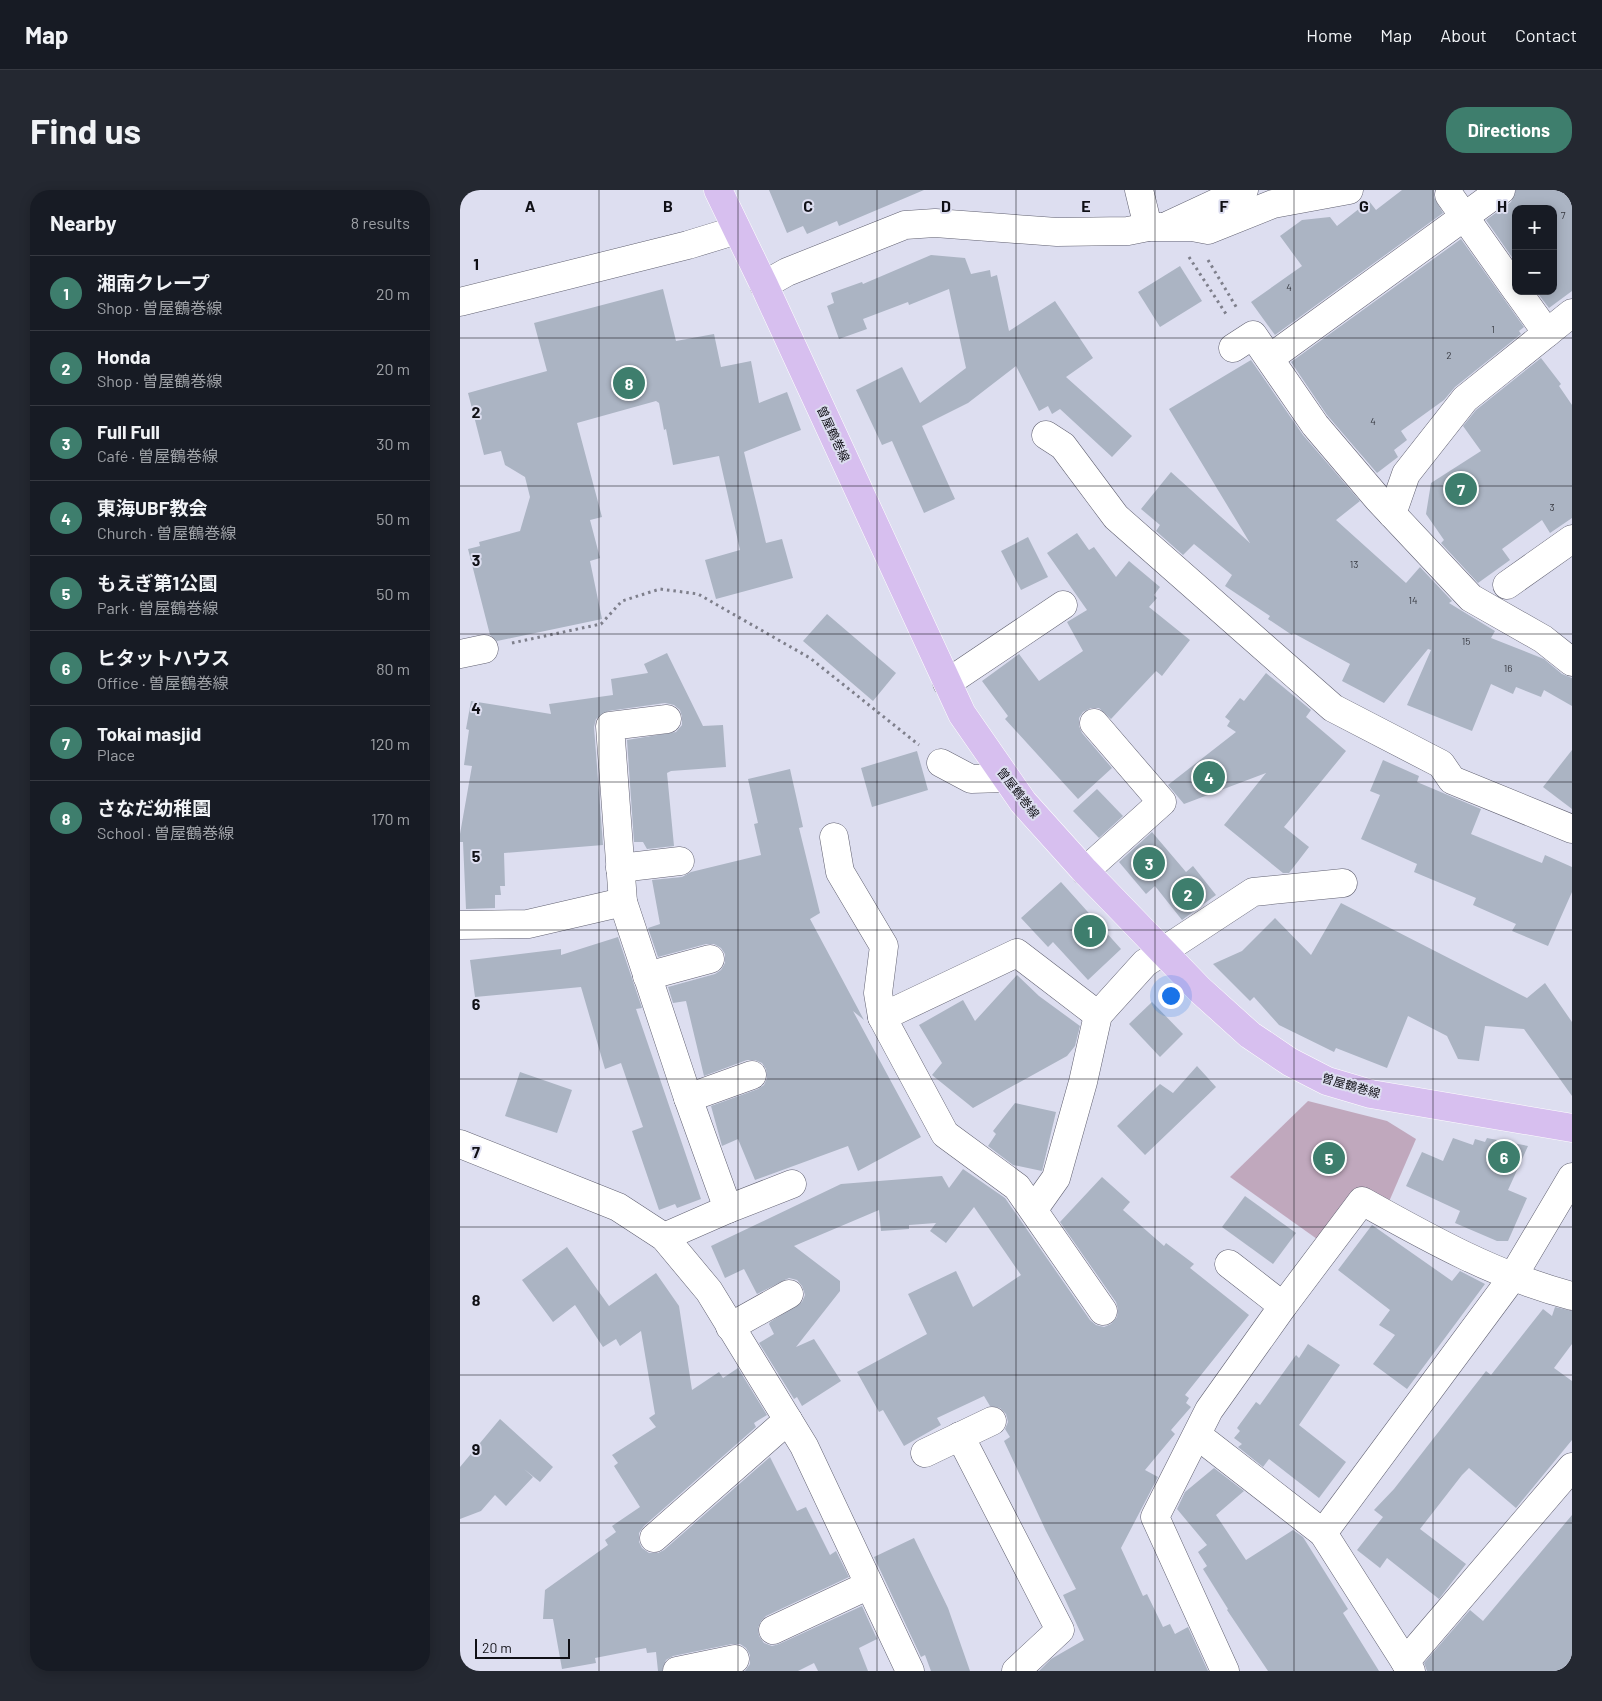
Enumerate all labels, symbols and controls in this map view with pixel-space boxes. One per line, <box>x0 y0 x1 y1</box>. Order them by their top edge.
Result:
text: Map <box>25 20 68 49</box>
text: Home <box>1306 24 1352 46</box>
text: Map <box>1380 24 1412 46</box>
text: About <box>1440 24 1487 46</box>
text: Contact <box>1515 24 1577 46</box>
button: Directions <box>1446 107 1572 153</box>
text: Find us <box>30 109 141 151</box>
text: A <box>525 196 536 215</box>
text: B <box>663 196 673 215</box>
text: C <box>803 196 813 215</box>
text: D <box>941 196 951 215</box>
text: E <box>1081 196 1091 215</box>
text: F <box>1220 196 1229 215</box>
text: G <box>1359 196 1369 215</box>
text: H <box>1497 196 1507 215</box>
map controls <box>1512 205 1557 295</box>
button: + <box>1512 205 1557 250</box>
house number: 7 <box>1561 209 1566 221</box>
text: Nearby <box>50 210 116 235</box>
text: 8 results <box>351 213 410 232</box>
button: − <box>1512 250 1557 295</box>
text: 1 <box>473 254 479 273</box>
text: 湘南クレープ <box>97 271 210 294</box>
house number: 4 <box>1286 281 1292 293</box>
text: 1 <box>63 284 69 303</box>
text: 20 m <box>376 284 410 303</box>
text: Shop · 曽屋鶴巻線 <box>97 298 222 317</box>
house number: 1 <box>1491 323 1495 335</box>
text: Honda <box>97 345 151 368</box>
house number: 2 <box>1446 349 1452 361</box>
text: 2 <box>62 359 70 378</box>
text: 20 m <box>376 359 410 378</box>
pin: 8 <box>613 364 645 402</box>
text: Shop · 曽屋鶴巻線 <box>97 371 222 390</box>
text: 2 <box>472 402 481 421</box>
street label: 曽屋鶴巻線 <box>815 403 853 464</box>
house number: 4 <box>1370 415 1376 427</box>
text: Full Full <box>97 420 160 443</box>
text: 3 <box>62 434 70 453</box>
text: 30 m <box>376 434 410 453</box>
text: Café · 曽屋鶴巻線 <box>97 446 218 465</box>
pin: 7 <box>1445 470 1477 508</box>
text: 東海UBF教会 <box>97 496 207 519</box>
house number: 3 <box>1549 501 1555 513</box>
text: 4 <box>61 509 71 528</box>
text: 50 m <box>376 509 410 528</box>
text: Church · 曽屋鶴巻線 <box>97 523 236 542</box>
text: 3 <box>472 550 480 569</box>
house number: 13 <box>1350 558 1358 570</box>
text: もえぎ第1公園 <box>97 571 217 594</box>
text: 5 <box>62 584 70 603</box>
text: 50 m <box>376 584 410 603</box>
house number: 14 <box>1408 594 1418 606</box>
text: Park · 曽屋鶴巻線 <box>97 598 218 617</box>
house number: 15 <box>1462 635 1470 647</box>
text: ヒタットハウス <box>97 646 230 669</box>
text: 6 <box>62 659 70 678</box>
text: 80 m <box>376 659 410 678</box>
house number: 16 <box>1504 662 1512 674</box>
text: Office · 曽屋鶴巻線 <box>97 673 229 692</box>
text: 4 <box>471 698 481 717</box>
text: Tokai masjid <box>97 722 201 745</box>
text: 7 <box>62 734 70 753</box>
text: 120 m <box>370 734 410 753</box>
text: Place <box>97 745 135 764</box>
pin: 4 <box>1193 758 1225 796</box>
street label: 曽屋鶴巻線 <box>995 764 1043 820</box>
text: さなだ幼稚園 <box>97 796 211 819</box>
text: 8 <box>62 809 70 828</box>
text: 170 m <box>371 809 410 828</box>
text: School · 曽屋鶴巻線 <box>97 823 234 842</box>
pin: 3 <box>1133 844 1165 882</box>
text: 5 <box>472 846 481 865</box>
pin: 2 <box>1172 875 1204 913</box>
pin: 1 <box>1074 912 1106 950</box>
your location <box>1158 983 1184 1009</box>
text: 6 <box>472 994 481 1013</box>
street label: 曽屋鶴巻線 <box>1321 1070 1382 1100</box>
pin: 6 <box>1488 1138 1520 1176</box>
pin: 5 <box>1313 1139 1345 1177</box>
text: 7 <box>472 1142 480 1161</box>
text: 8 <box>472 1290 481 1309</box>
text: 9 <box>472 1439 480 1458</box>
scale bar <box>475 1636 570 1659</box>
text: 20 m <box>482 1639 512 1656</box>

